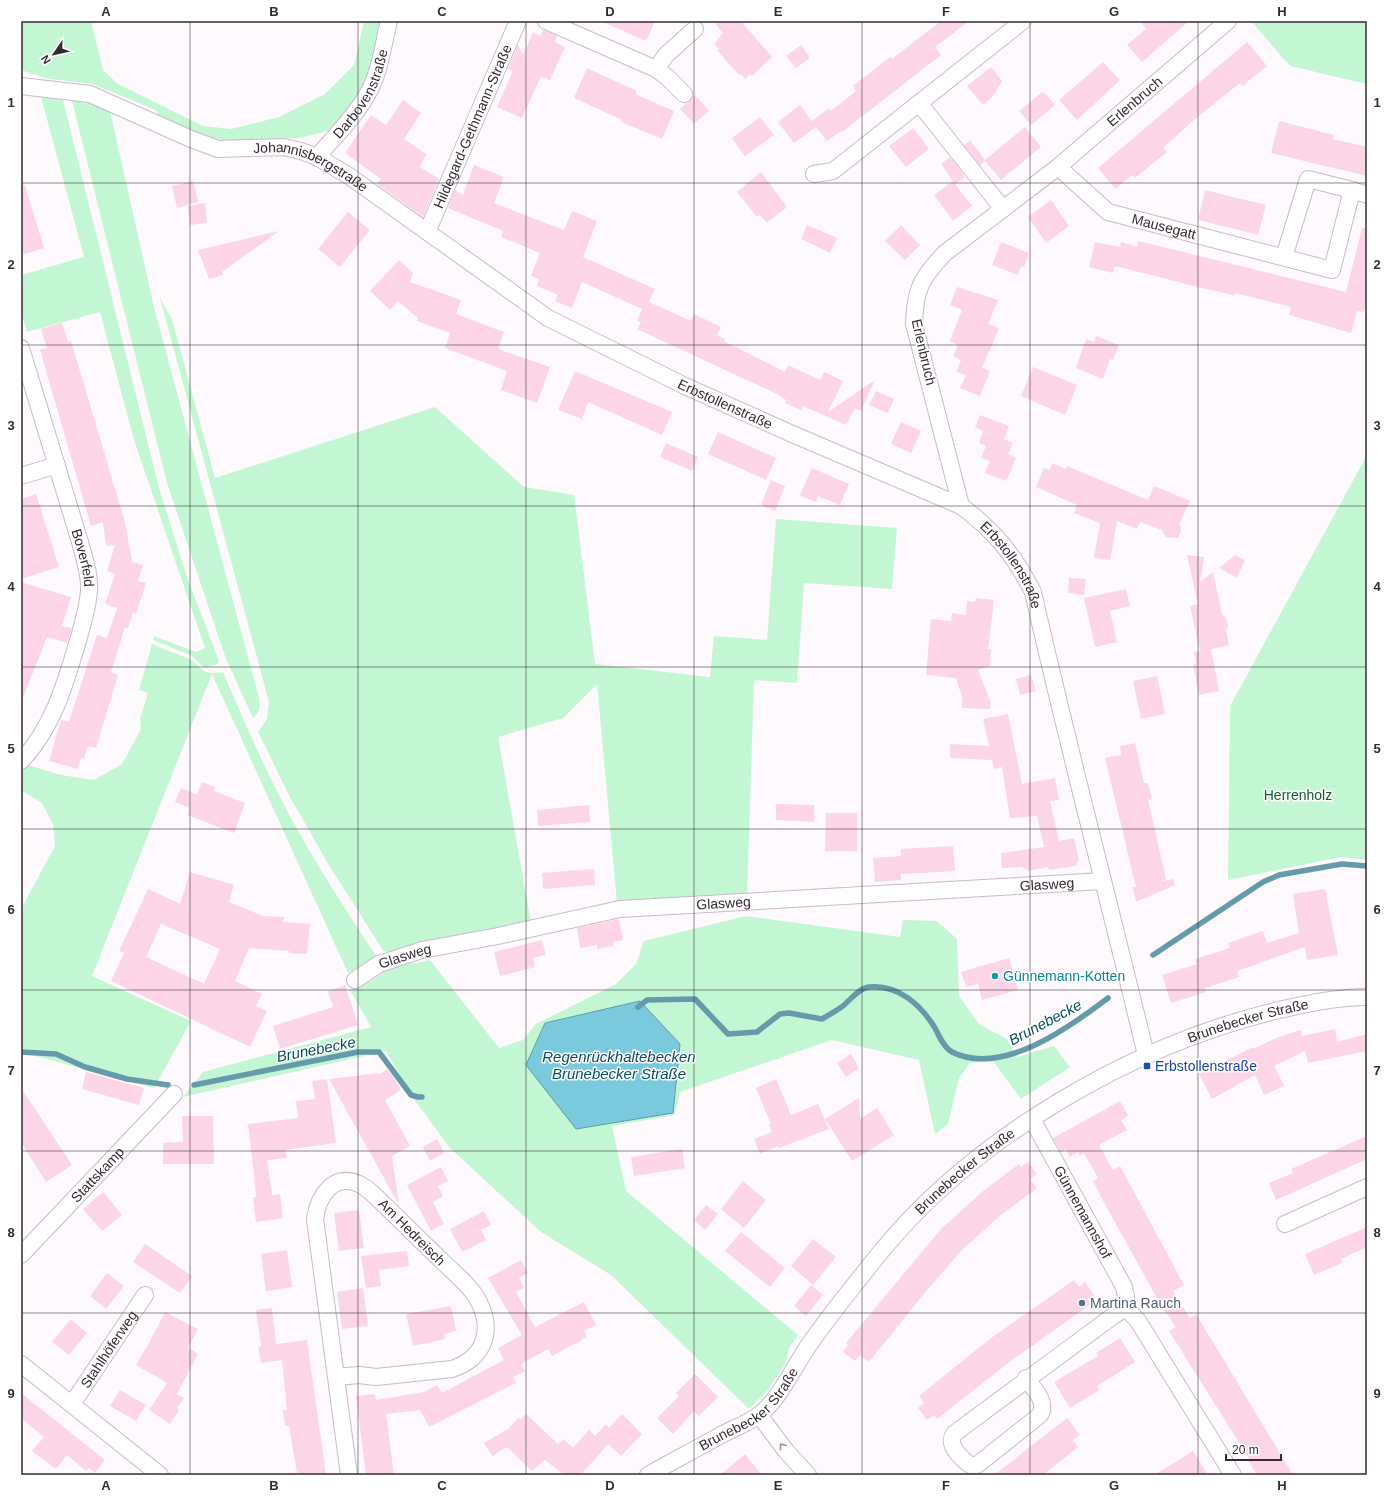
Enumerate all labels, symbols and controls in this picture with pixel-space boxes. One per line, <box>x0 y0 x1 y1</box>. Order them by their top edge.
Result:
text: A <box>101 4 111 19</box>
text: B <box>269 4 279 19</box>
text: C <box>437 4 447 19</box>
text: D <box>605 4 615 19</box>
text: E <box>774 4 783 19</box>
text: F <box>942 4 950 19</box>
text: G <box>1109 4 1119 19</box>
text: H <box>1277 4 1287 19</box>
north arrow <box>34 34 74 74</box>
street label: Hildegard-Gethmann-Straße <box>430 42 515 211</box>
street label: Darbovenstraße <box>329 47 391 142</box>
text: N <box>38 53 53 66</box>
street label: Erlenbruch <box>1104 73 1165 129</box>
text: 1 <box>7 95 15 110</box>
text: 1 <box>1373 95 1381 110</box>
street label: Johannisbergstraße <box>253 139 371 195</box>
street label: Mausegatt <box>1130 211 1198 242</box>
text: 2 <box>7 257 15 272</box>
text: 2 <box>1373 257 1381 272</box>
street label: Erlenbruch <box>909 317 939 387</box>
street label: Erbstollenstraße <box>675 376 775 432</box>
text: 3 <box>7 418 15 433</box>
text: 3 <box>1373 418 1381 433</box>
street label: Erbstollenstraße <box>977 518 1045 610</box>
street label: Boverfeld <box>68 527 97 587</box>
text: 4 <box>7 579 15 594</box>
text: 4 <box>1373 579 1381 594</box>
text: 5 <box>7 741 15 756</box>
text: 5 <box>1373 741 1381 756</box>
park label: Herrenholz <box>1264 787 1332 803</box>
street label: Glasweg <box>1019 875 1075 894</box>
street label: Glasweg <box>696 893 751 913</box>
text: 6 <box>7 902 15 917</box>
text: 6 <box>1373 902 1381 917</box>
street label: Glasweg <box>376 940 432 972</box>
place label: Günnemann-Kotten <box>1003 968 1125 984</box>
marker: Günnemann-Kotten <box>990 971 1000 981</box>
water label: Brunebecke <box>1006 996 1084 1048</box>
street label: Brunebecker Straße <box>1185 996 1310 1046</box>
water label: Brunebecke <box>275 1033 357 1065</box>
water label: Regenrückhaltebecken Brunebecker Straße <box>542 1048 696 1082</box>
place label: Erbstollenstraße <box>1155 1058 1257 1074</box>
marker: Erbstollenstraße <box>1142 1061 1152 1071</box>
text: 7 <box>7 1063 15 1078</box>
text: 7 <box>1373 1063 1381 1078</box>
street label: Brunebecker Straße <box>911 1125 1018 1217</box>
street label: Stattskamp <box>68 1143 128 1205</box>
street label: Günnemannshof <box>1051 1163 1115 1261</box>
street label: Am Hedreisch <box>375 1195 449 1269</box>
text: 8 <box>7 1225 15 1240</box>
text: 8 <box>1373 1225 1381 1240</box>
place label: Martina Rauch <box>1090 1295 1181 1311</box>
marker: Martina Rauch <box>1077 1298 1087 1308</box>
street label: Stahlhöferweg <box>77 1307 140 1391</box>
street label: Brunebecker Straße <box>696 1364 801 1454</box>
text: 9 <box>7 1386 15 1401</box>
text: 9 <box>1373 1386 1381 1401</box>
scale bar <box>1226 1436 1281 1462</box>
text: 20 m <box>1232 1443 1259 1457</box>
one-way arrow <box>780 1444 787 1451</box>
text: A <box>101 1478 111 1493</box>
text: B <box>269 1478 279 1493</box>
text: C <box>437 1478 447 1493</box>
text: D <box>605 1478 615 1493</box>
text: E <box>774 1478 783 1493</box>
text: F <box>942 1478 950 1493</box>
text: G <box>1109 1478 1119 1493</box>
text: H <box>1277 1478 1287 1493</box>

